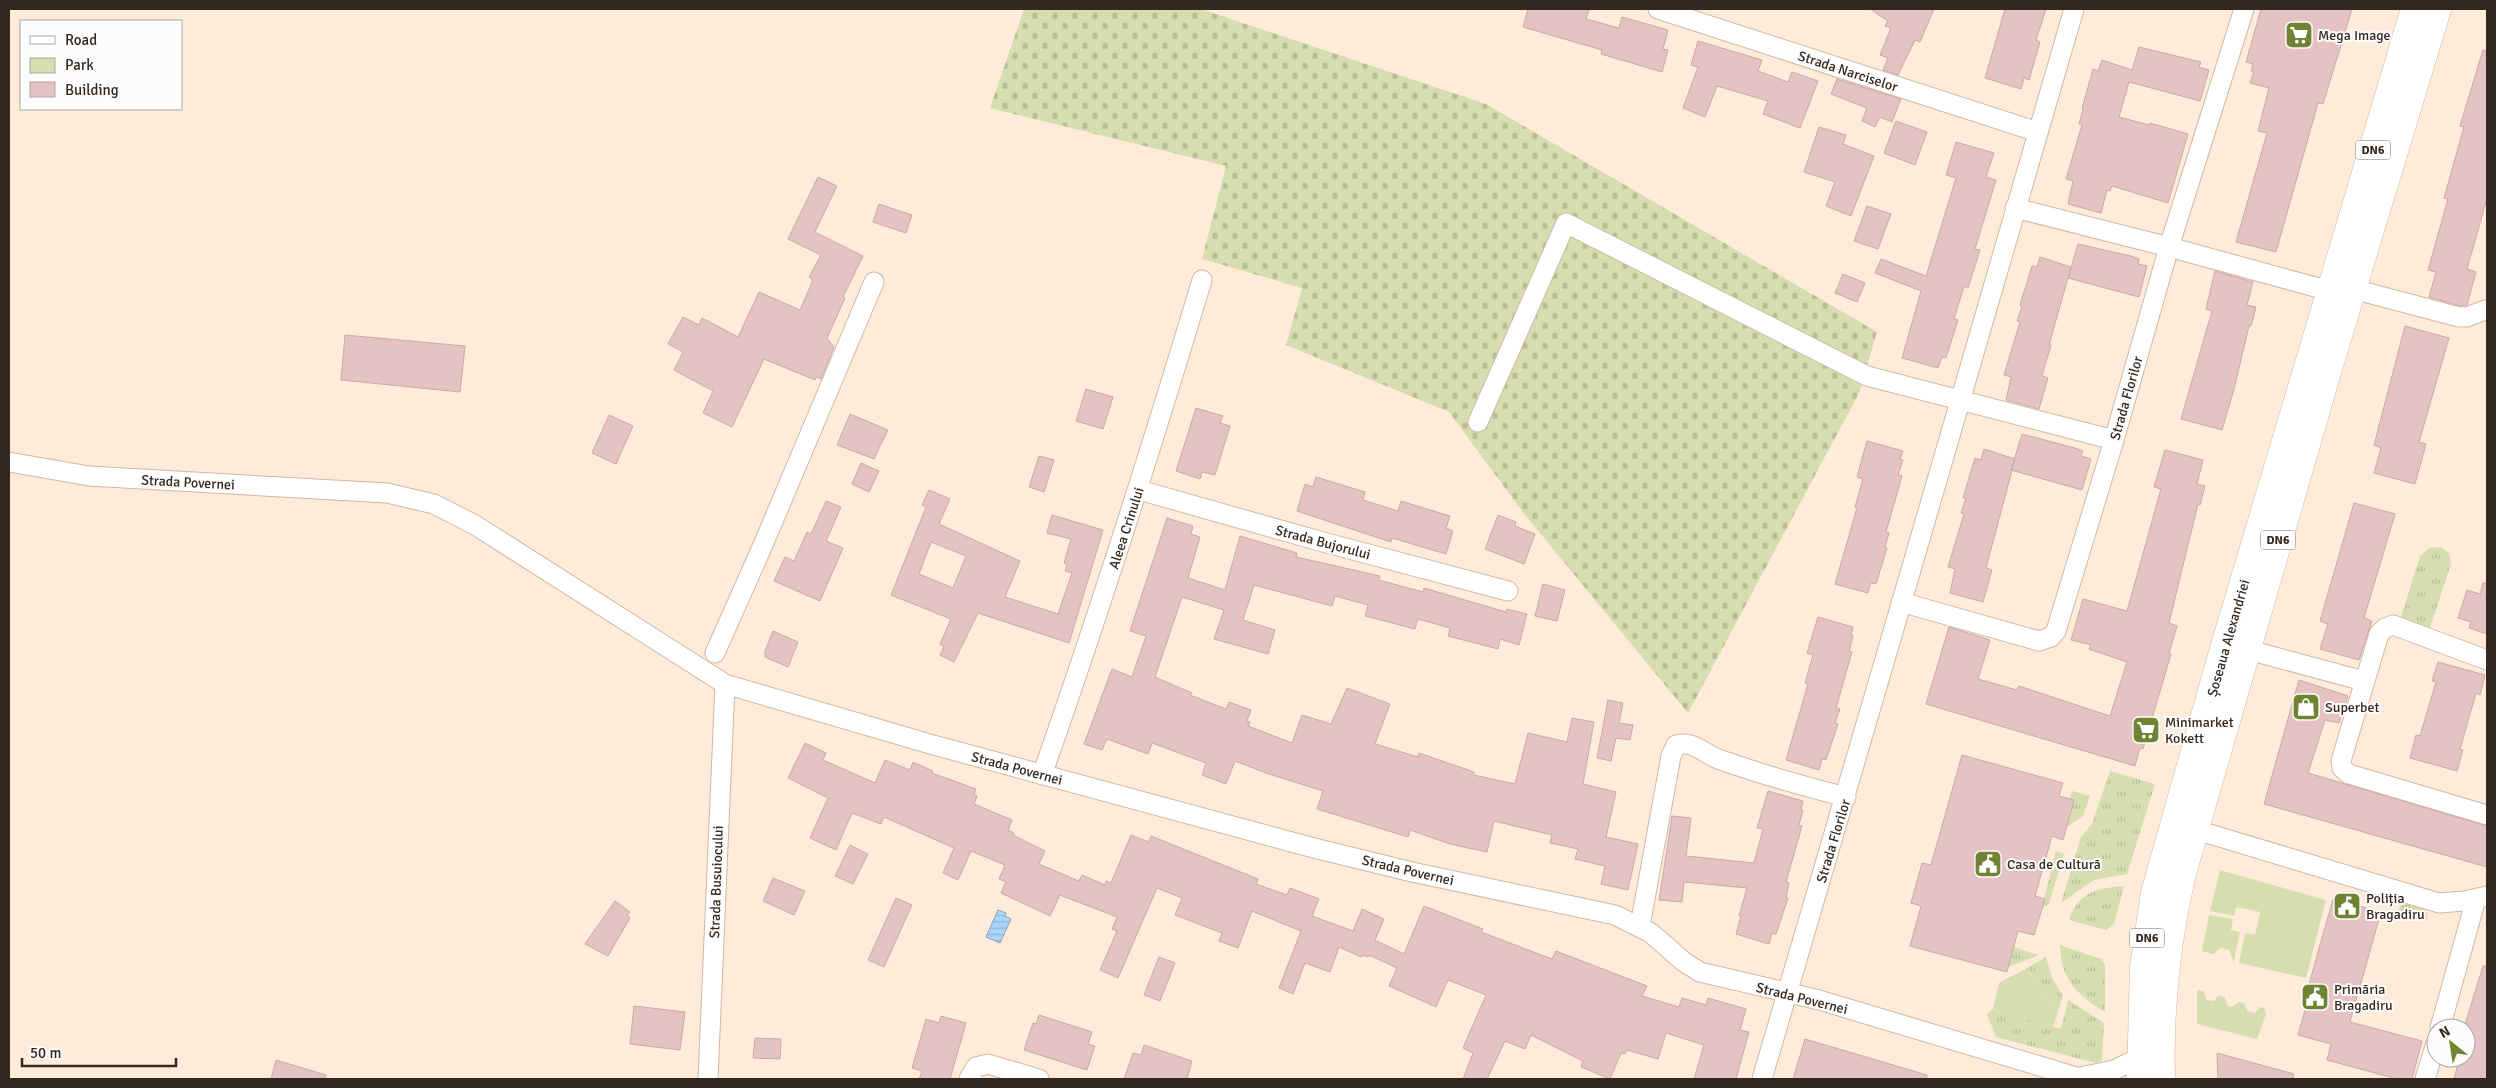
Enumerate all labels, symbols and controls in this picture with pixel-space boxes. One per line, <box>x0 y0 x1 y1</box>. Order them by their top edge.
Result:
legend <box>20 20 182 110</box>
supermarket icon: Mega Image <box>2284 20 2314 50</box>
place label: Mega Image <box>2318 27 2391 44</box>
text: Road <box>65 31 97 49</box>
street label: Strada Narciselor <box>1796 47 1901 96</box>
text: Park <box>65 56 94 74</box>
text: Building <box>65 81 119 99</box>
road number: DN6 <box>2356 140 2390 160</box>
street label: Strada Florilor <box>2106 353 2147 442</box>
street label: Strada Povernei <box>141 472 235 493</box>
street label: Aleea Crinului <box>1105 485 1148 571</box>
street label: Strada Bujorului <box>1273 522 1372 563</box>
road number: DN6 <box>2260 530 2296 550</box>
street label: Șoseaua Alexandriei <box>2204 578 2253 699</box>
shop icon: Superbet <box>2291 692 2321 722</box>
place label: Superbet <box>2325 699 2379 716</box>
place label: Minimarket Kokett <box>2165 714 2234 747</box>
supermarket icon: Minimarket Kokett <box>2131 715 2161 745</box>
street label: Strada Povernei <box>969 748 1064 789</box>
street label: Strada Florilor <box>1813 796 1854 885</box>
street label: Strada Busuiocului <box>706 825 727 939</box>
public building icon: Casa de Cultură <box>1973 849 2003 879</box>
street label: Strada Povernei <box>1360 852 1456 889</box>
place label: Casa de Cultură <box>2007 856 2101 873</box>
place label: Poliția Bragadiru <box>2366 890 2425 923</box>
public building icon: Poliția Bragadiru <box>2332 891 2362 921</box>
road number: DN6 <box>2130 928 2164 948</box>
street label: Strada Povernei <box>1754 979 1849 1018</box>
place label: Primăria Bragadiru <box>2334 981 2393 1014</box>
public building icon: Primăria Bragadiru <box>2300 982 2330 1012</box>
north arrow <box>2426 1018 2476 1068</box>
text: N <box>2436 1022 2453 1042</box>
scale bar <box>22 1036 176 1068</box>
text: 50 m <box>30 1044 61 1062</box>

